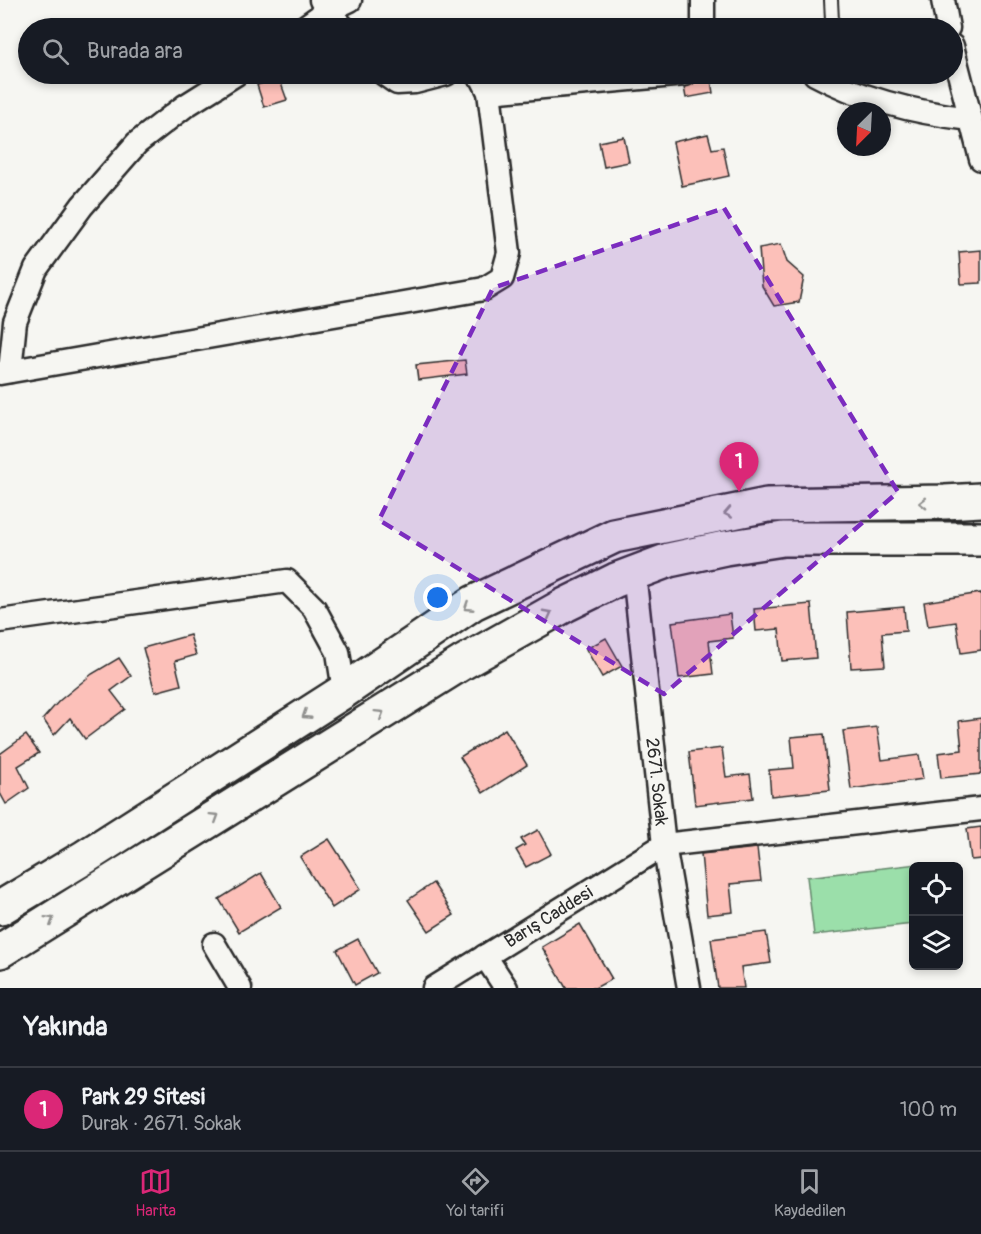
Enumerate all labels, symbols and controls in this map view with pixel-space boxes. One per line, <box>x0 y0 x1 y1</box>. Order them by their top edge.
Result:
search box <box>18 18 963 84</box>
icon: search <box>39 35 72 68</box>
text: Burada ara <box>87 37 183 65</box>
north arrow <box>837 102 891 156</box>
pin: 1 <box>720 442 758 492</box>
one-way arrow <box>918 496 927 509</box>
one-way arrow <box>724 506 734 519</box>
your location <box>423 583 452 612</box>
one-way arrow <box>464 599 474 611</box>
one-way arrow <box>542 610 552 621</box>
one-way arrow <box>302 708 312 720</box>
one-way arrow <box>374 709 384 721</box>
street label: 2671. Sokak <box>640 737 673 827</box>
one-way arrow <box>209 812 219 824</box>
map controls <box>909 862 963 970</box>
button: locate <box>909 862 963 916</box>
street label: Barış Caddesi <box>500 881 598 953</box>
one-way arrow <box>44 916 54 928</box>
button: layers <box>909 916 963 970</box>
text: Yakında <box>24 1011 108 1043</box>
text: Park 29 Sitesi <box>81 1083 205 1111</box>
text: 1 <box>40 1097 47 1122</box>
text: 100 m <box>900 1097 957 1122</box>
text: Durak · 2671. Sokak <box>81 1111 241 1136</box>
tab: Harita <box>135 1165 176 1221</box>
tab: Yol tarifi <box>446 1165 504 1221</box>
tab: Kaydedilen <box>774 1165 846 1221</box>

